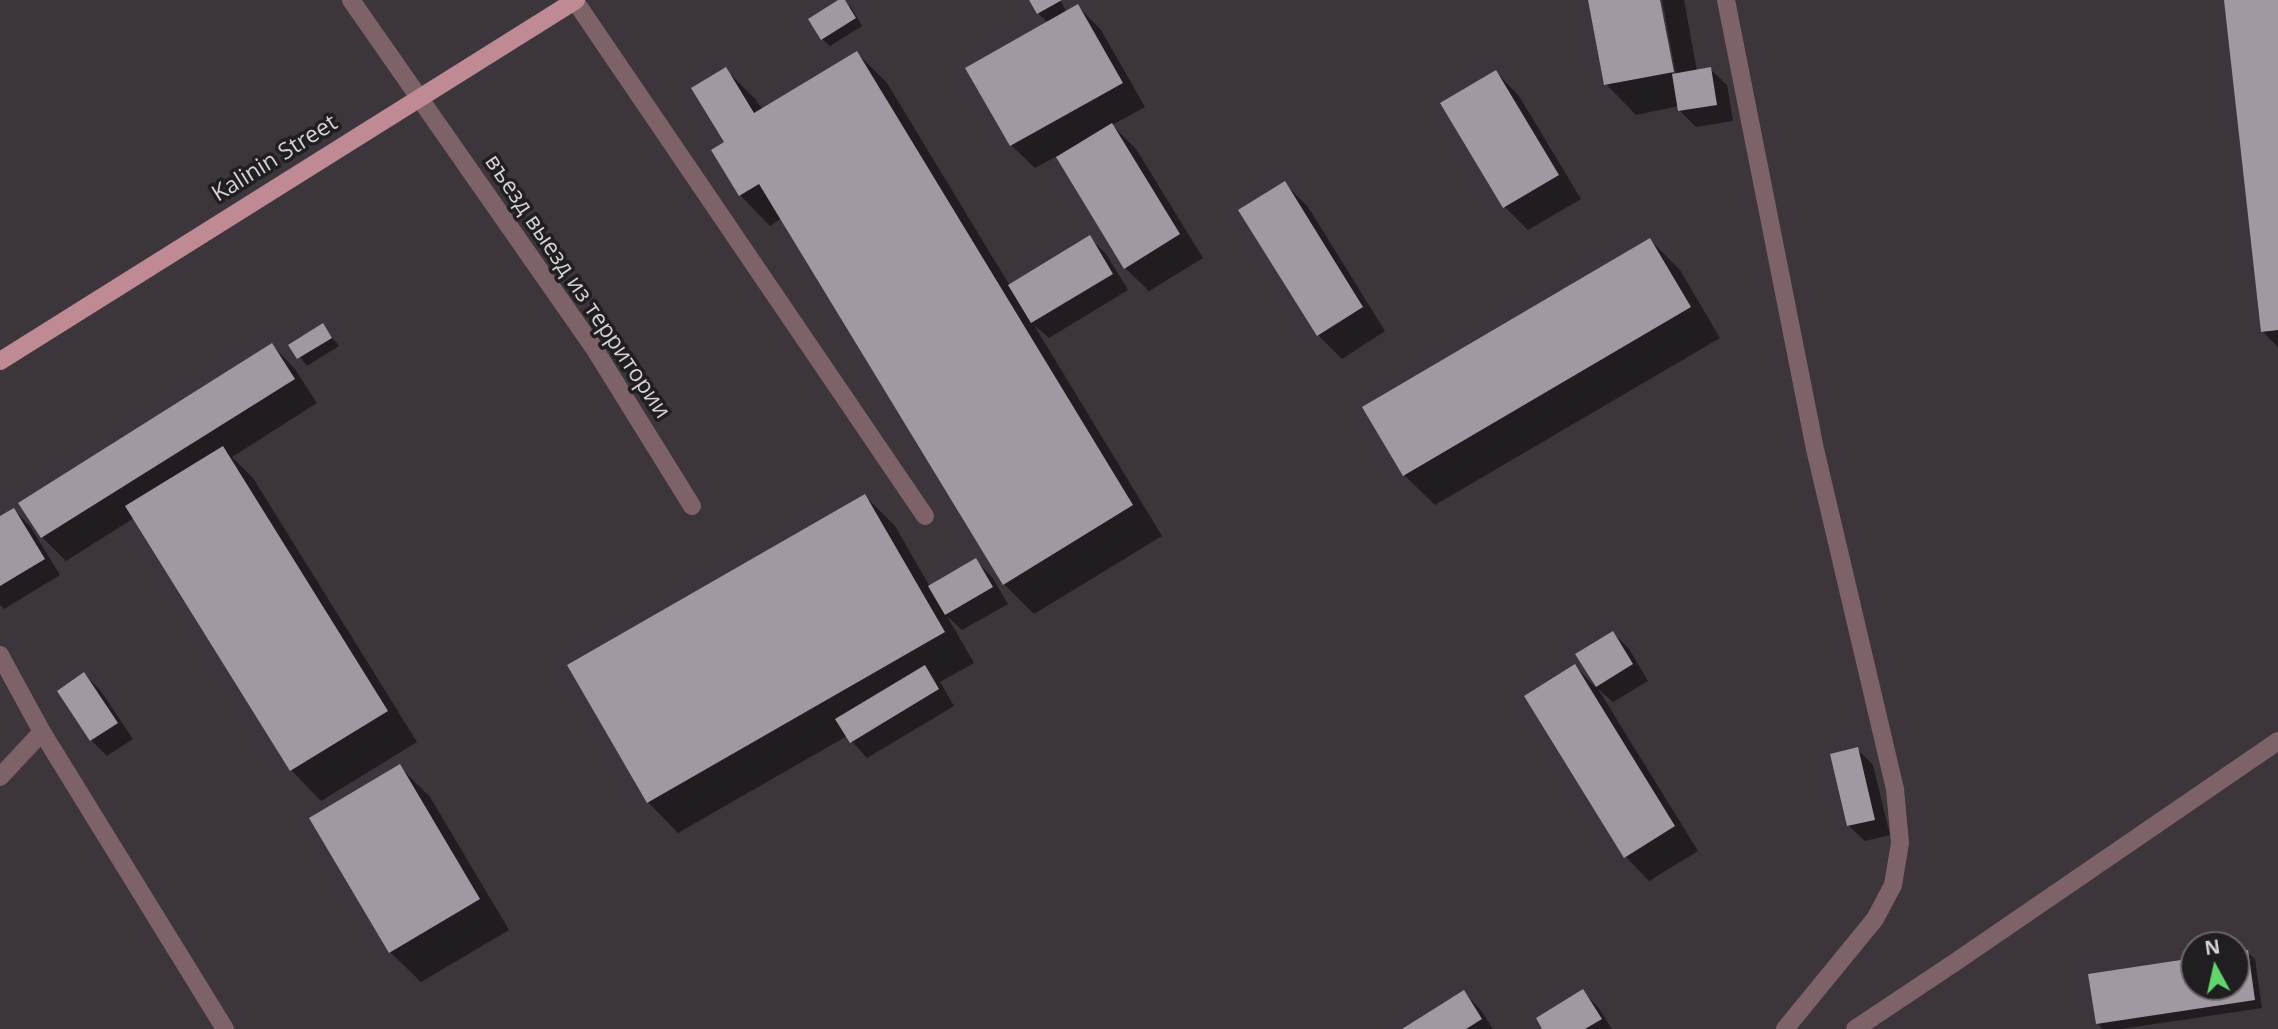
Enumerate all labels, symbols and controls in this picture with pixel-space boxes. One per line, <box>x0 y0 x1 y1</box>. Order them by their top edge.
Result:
street label: Kalinin Street <box>207 109 343 209</box>
street label: въезд выезд из территории <box>478 150 676 424</box>
north arrow <box>2180 931 2250 1001</box>
text: N <box>2203 933 2222 961</box>

